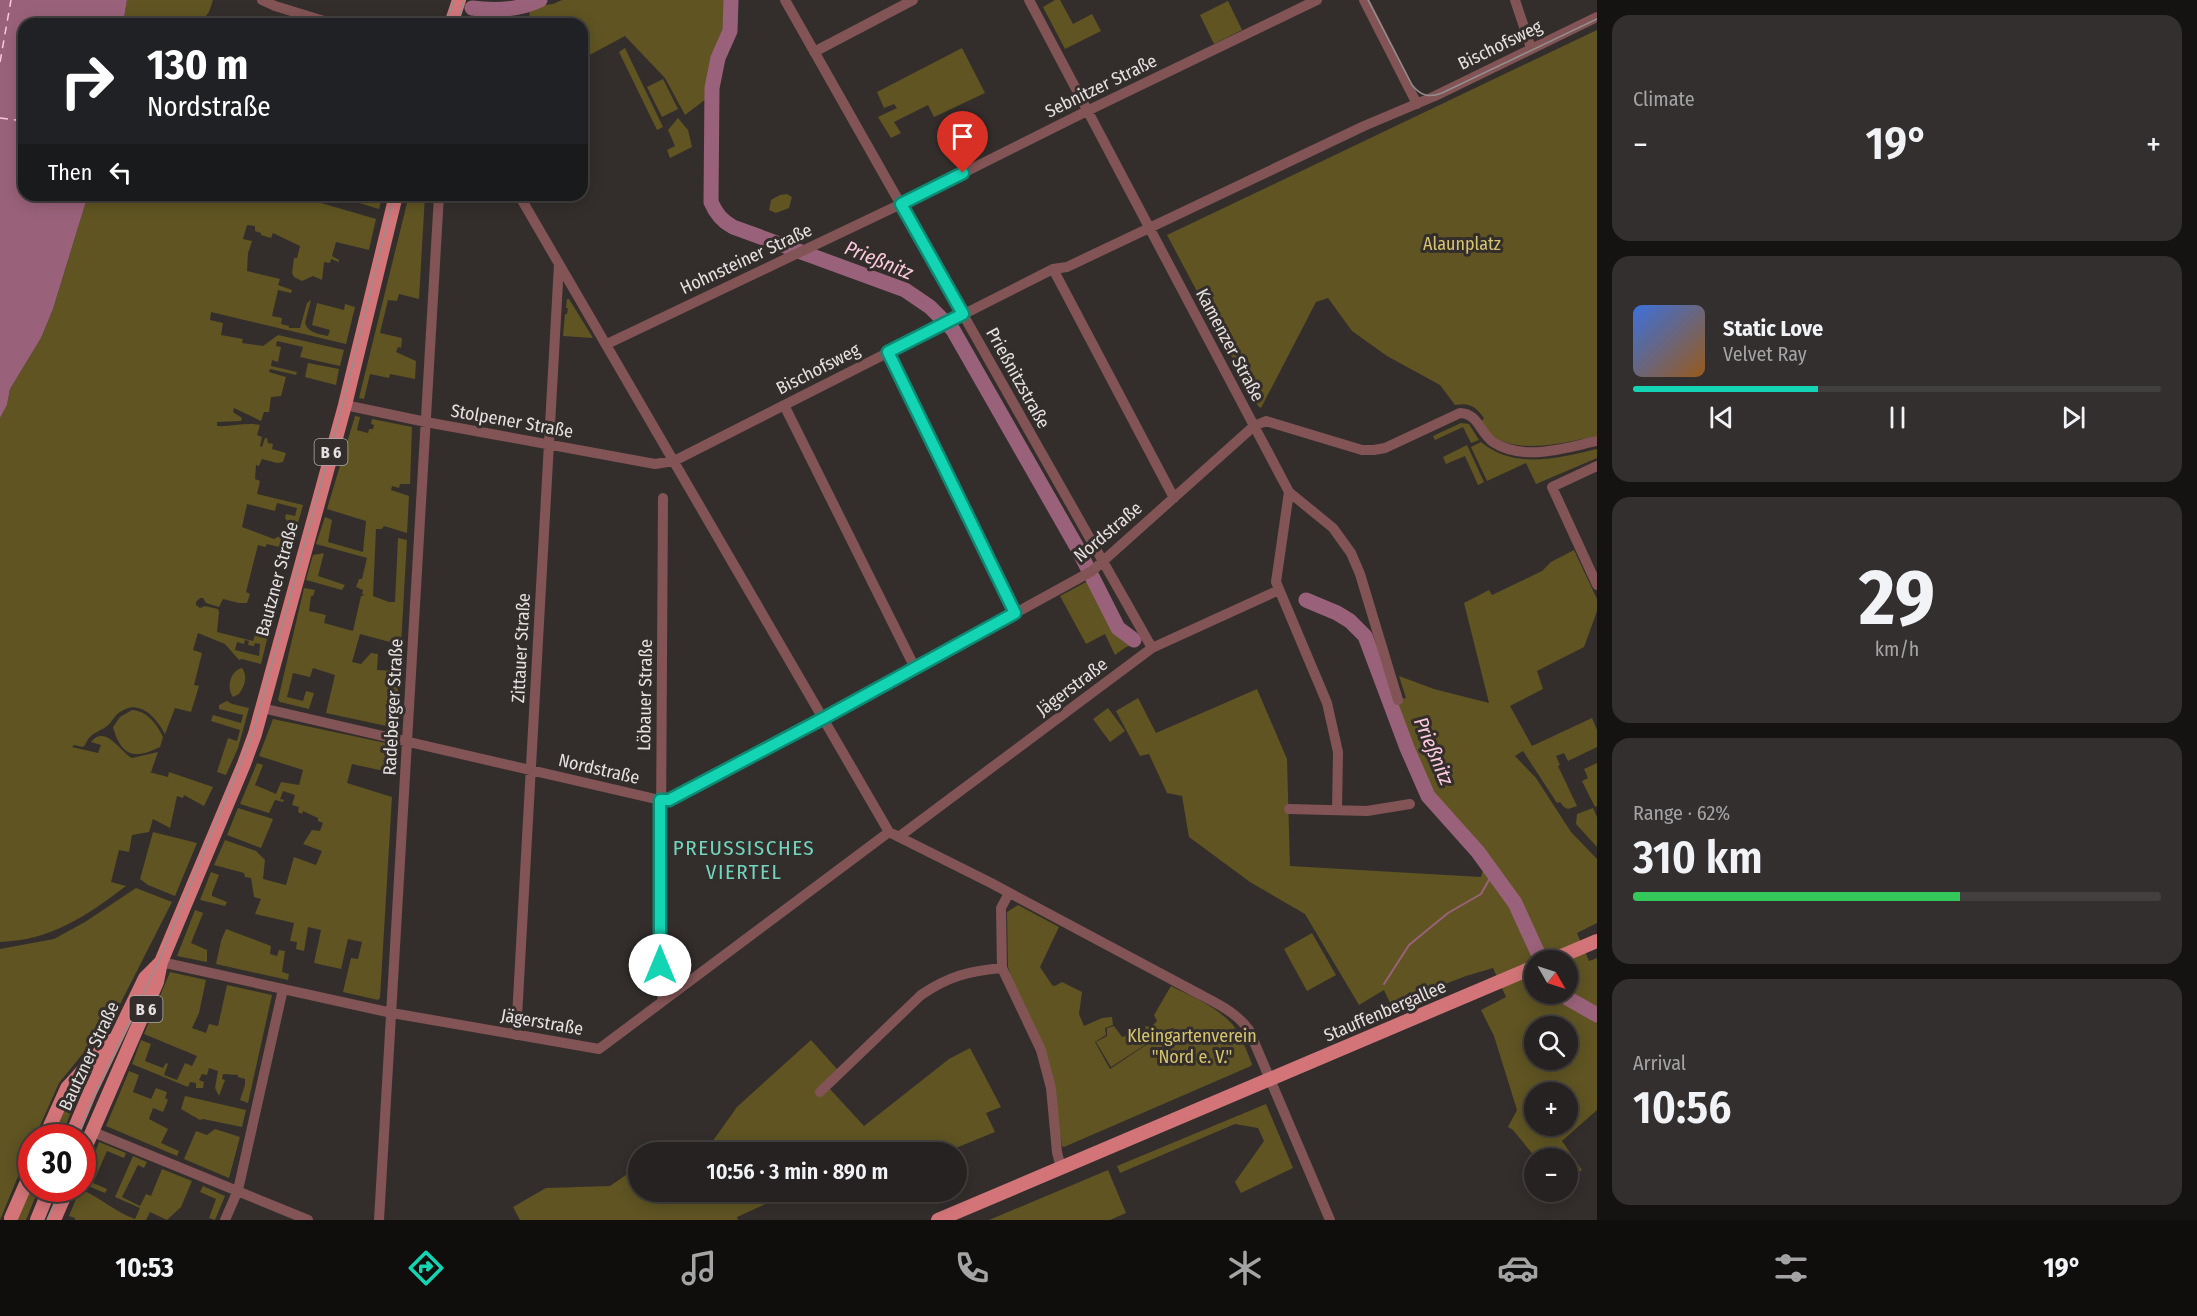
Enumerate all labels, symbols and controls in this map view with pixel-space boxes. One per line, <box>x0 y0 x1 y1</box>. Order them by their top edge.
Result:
street label: Bischofsweg <box>1454 15 1546 75</box>
text: 130 m <box>147 40 248 90</box>
icon: right <box>48 42 126 120</box>
street label: Sebnitzer Straße <box>1042 49 1161 123</box>
text: Climate <box>1633 87 1695 111</box>
text: Nordstraße <box>147 91 271 123</box>
pin <box>937 111 988 173</box>
text: 19° <box>1866 117 1928 171</box>
icon: arrive <box>946 120 979 153</box>
text: − <box>1633 125 1648 165</box>
text: + <box>2146 125 2161 165</box>
icon: left <box>104 156 137 189</box>
text: Then <box>48 159 92 186</box>
street label: Hohnsteiner Straße <box>677 219 815 299</box>
park label: Alaunplatz <box>1423 233 1501 255</box>
water label: Prießnitz <box>841 235 917 285</box>
street label: Kamenzer Straße <box>1191 285 1269 405</box>
text: Static Love <box>1723 315 1823 342</box>
street label: Prießnitzstraße <box>981 324 1055 432</box>
street label: Bischofsweg <box>773 338 864 399</box>
text: Velvet Ray <box>1723 342 1807 366</box>
street label: Stolpener Straße <box>449 399 575 443</box>
icon: previous <box>1705 401 1738 434</box>
icon: pause <box>1881 401 1914 434</box>
icon: next <box>2057 401 2090 434</box>
road number: B 6 <box>314 439 348 465</box>
street label: Nordstraße <box>1069 497 1147 567</box>
street label: Bautzner Straße <box>251 519 303 639</box>
text: 29 <box>1859 551 1935 645</box>
street label: Zittauer Straße <box>507 592 535 704</box>
text: km/h <box>1875 637 1919 661</box>
street label: Radeberger Straße <box>378 638 408 776</box>
street label: Löbauer Straße <box>633 639 657 751</box>
street label: Jägerstraße <box>1032 653 1112 721</box>
water label: Prießnitz <box>1409 713 1459 789</box>
street label: Nordstraße <box>556 749 642 789</box>
text: Range · 62% <box>1633 801 1730 825</box>
text: 310 km <box>1633 831 1763 885</box>
district label: PREUSSISCHES VIERTEL <box>673 835 815 885</box>
position arrow <box>628 933 692 997</box>
north arrow <box>1524 950 1578 1004</box>
map controls <box>1524 950 1578 1202</box>
street label: Stauffenbergallee <box>1321 975 1449 1047</box>
road number: B 6 <box>130 996 162 1022</box>
street label: Bautzner Straße <box>54 998 124 1114</box>
street label: Jägerstraße <box>499 1004 585 1040</box>
button: search <box>1524 1016 1578 1070</box>
park label: Kleingartenverein "Nord e. V." <box>1127 1025 1257 1068</box>
text: Arrival <box>1633 1051 1686 1075</box>
text: 10:56 <box>1633 1081 1731 1135</box>
button: + <box>1524 1082 1578 1136</box>
speed limit sign: 30 <box>18 1124 96 1202</box>
button: − <box>1524 1148 1578 1202</box>
text: 10:56 · 3 min · 890 m <box>707 1158 888 1185</box>
icon: directions <box>405 1247 447 1289</box>
icon: music <box>678 1247 720 1289</box>
icon: phone <box>951 1247 993 1289</box>
icon: climate <box>1224 1247 1266 1289</box>
icon: car <box>1497 1247 1539 1289</box>
icon: filters <box>1770 1247 1812 1289</box>
text: 10:53 <box>116 1252 174 1284</box>
text: 19° <box>2043 1252 2081 1284</box>

